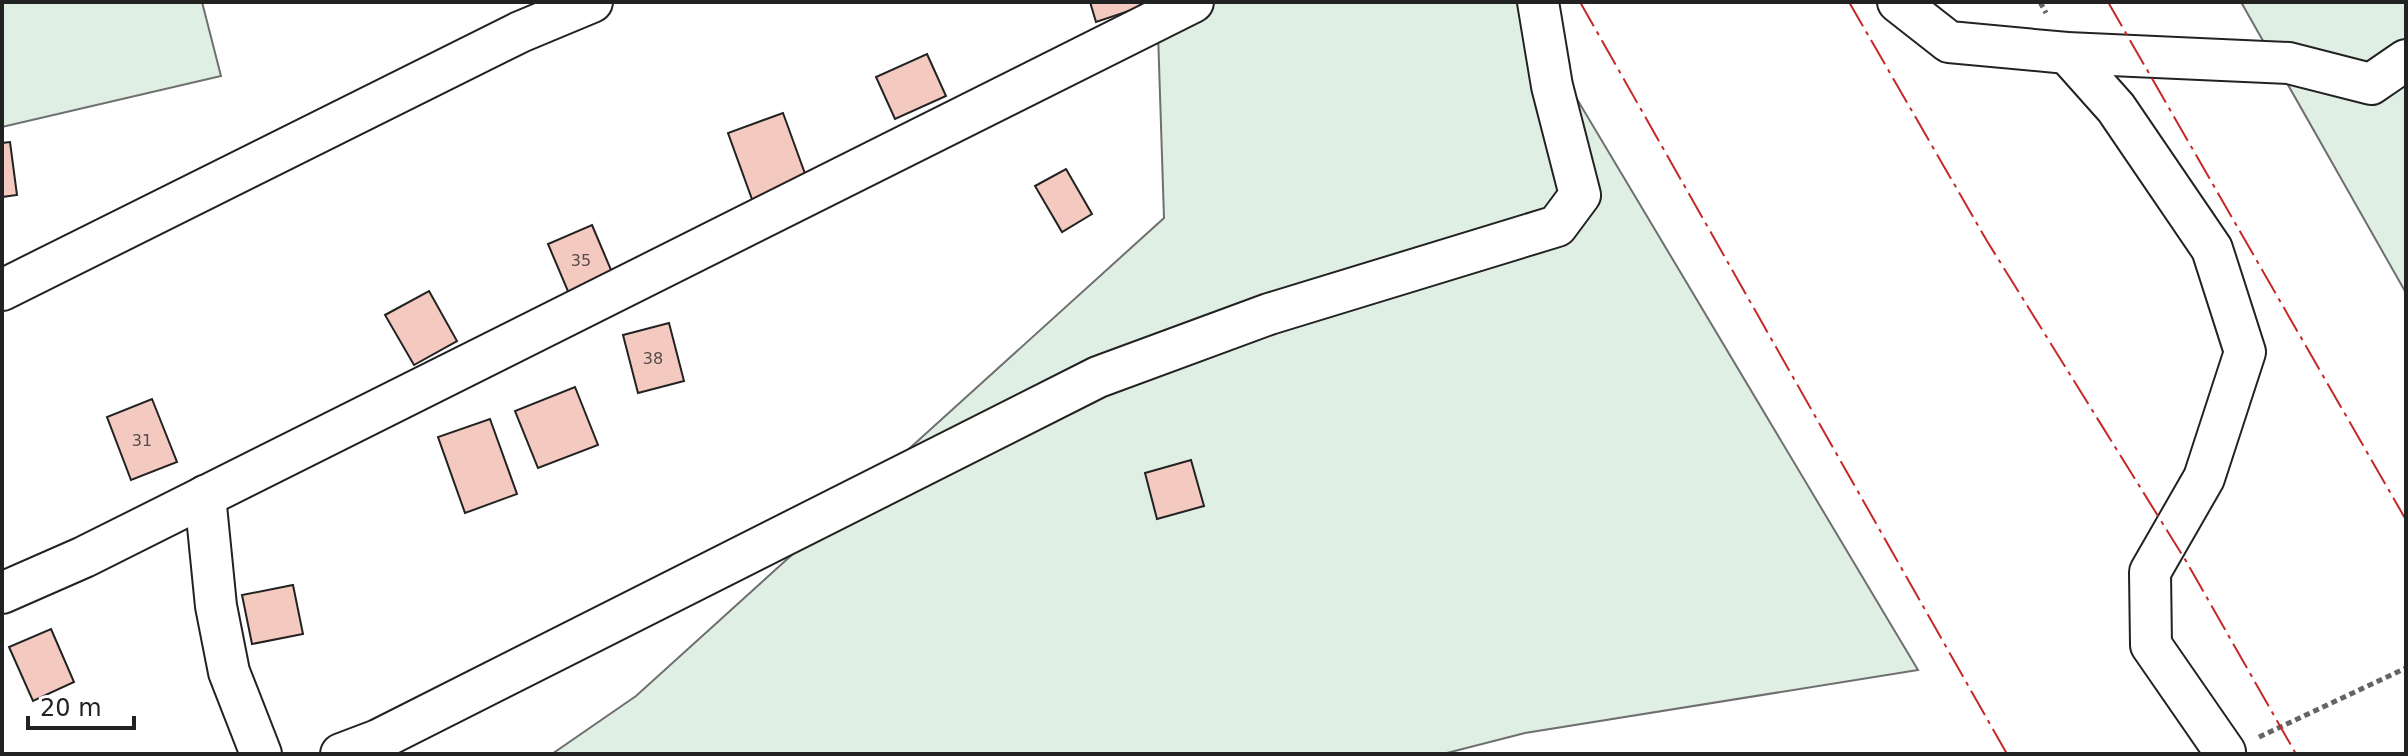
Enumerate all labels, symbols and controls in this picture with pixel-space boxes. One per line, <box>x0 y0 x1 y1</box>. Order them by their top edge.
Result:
house number: 35 <box>571 251 591 270</box>
house number: 38 <box>643 349 663 368</box>
house number: 31 <box>132 431 152 450</box>
scale bar <box>28 680 134 730</box>
text: 20 m <box>40 694 102 722</box>

